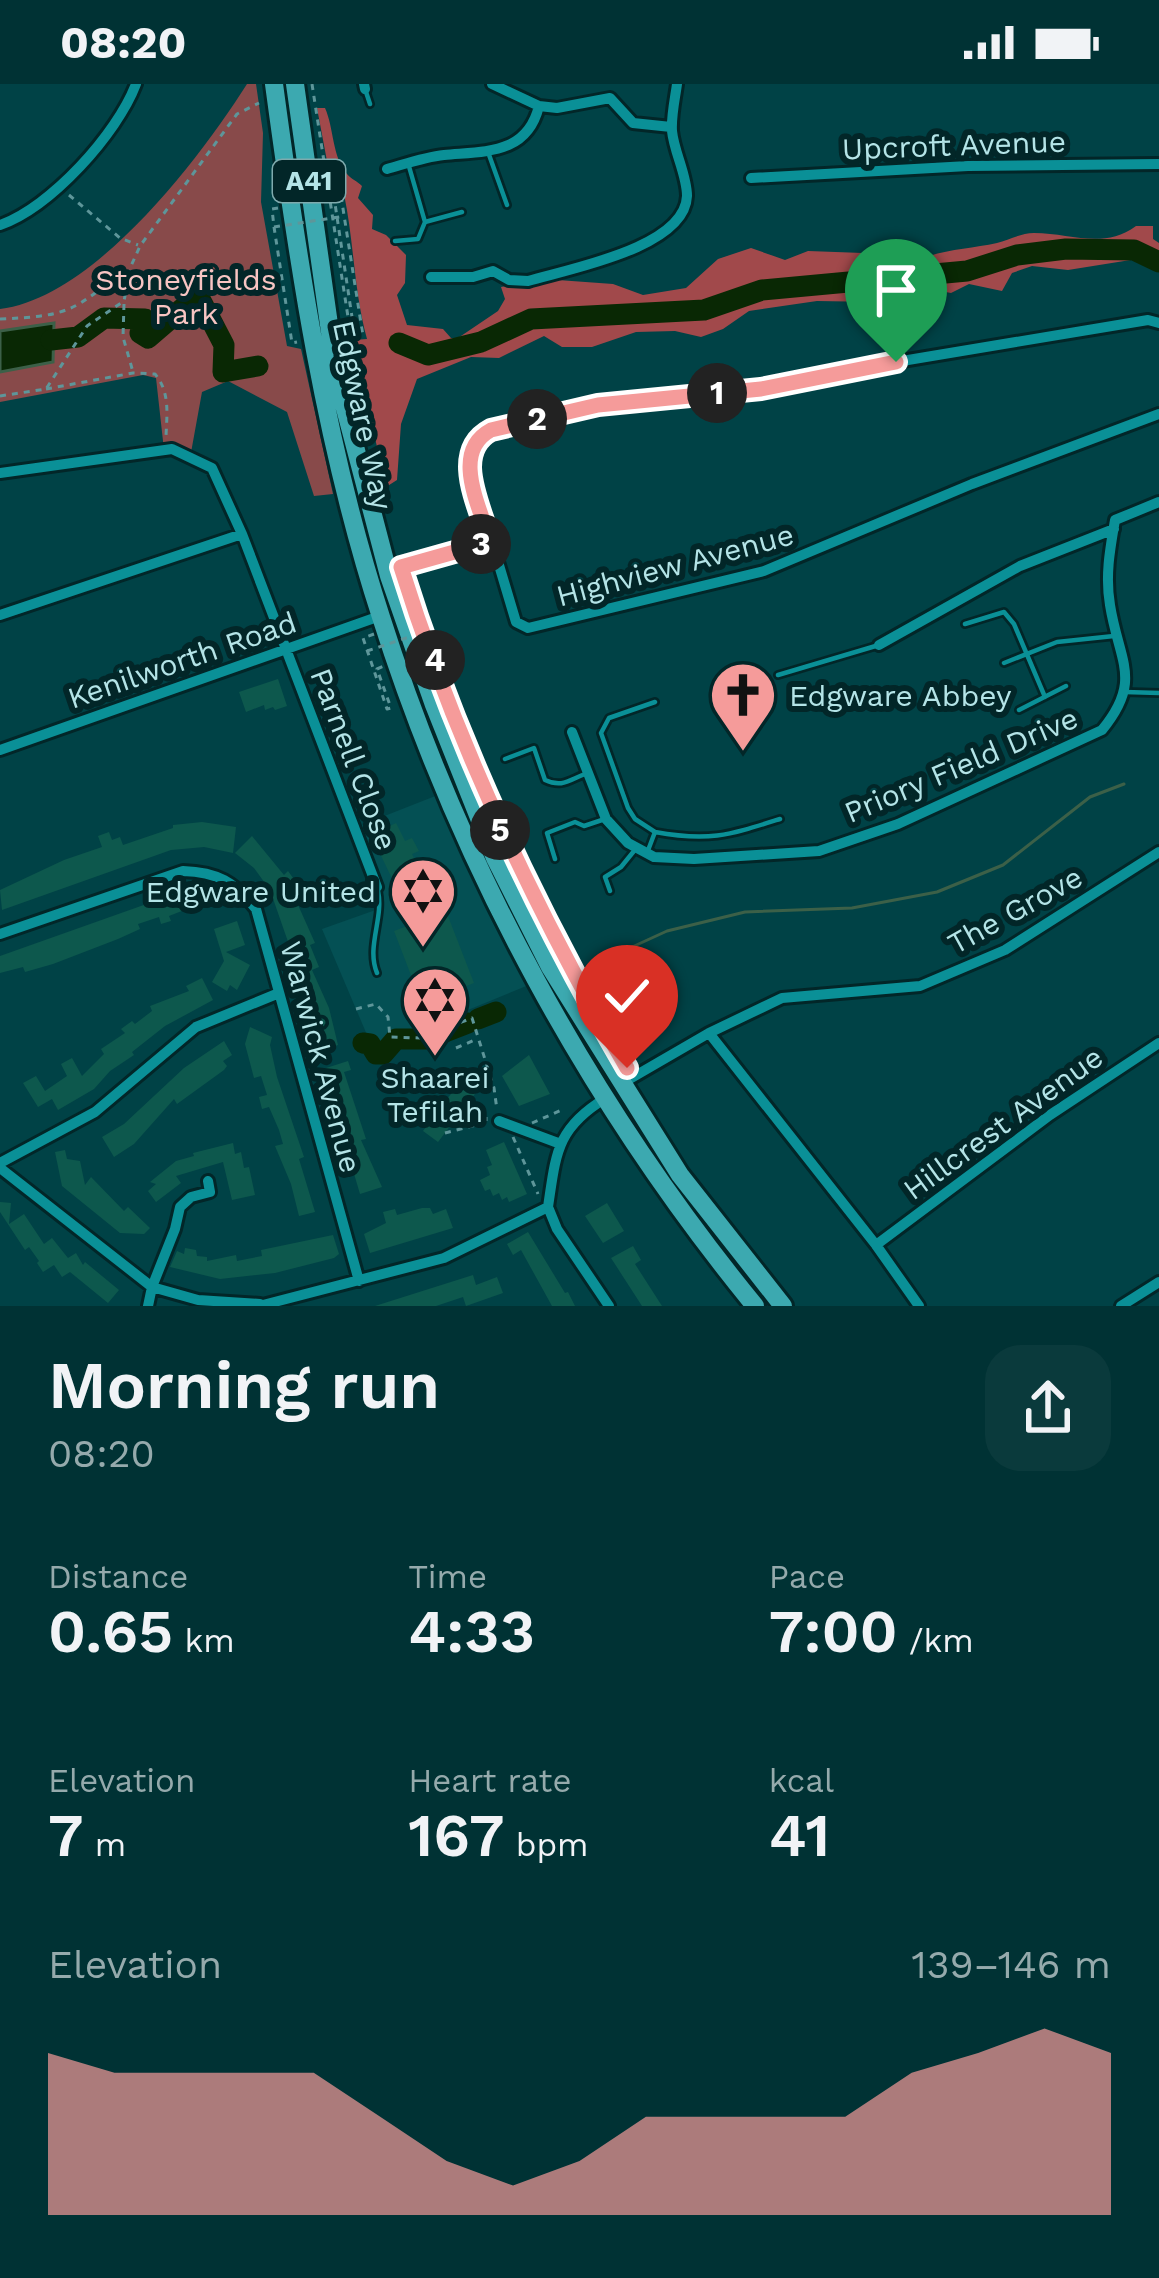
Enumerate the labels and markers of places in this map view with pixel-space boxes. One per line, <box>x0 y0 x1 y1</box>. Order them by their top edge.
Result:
pin <box>845 239 947 362</box>
pin: 1 <box>687 363 747 423</box>
pin: 2 <box>507 389 567 449</box>
pin: 3 <box>451 514 511 574</box>
pin: 4 <box>405 630 465 690</box>
church icon: Edgware Abbey <box>708 660 778 754</box>
place label: Edgware Abbey <box>789 678 1012 713</box>
pin: 5 <box>470 800 530 860</box>
synagogue icon: Edgware United <box>388 856 458 950</box>
place label: Edgware United <box>146 874 376 909</box>
pin <box>576 945 678 1068</box>
synagogue icon: Shaarei Tefilah <box>400 965 470 1059</box>
place label: Shaarei Tefilah <box>381 1060 489 1129</box>

